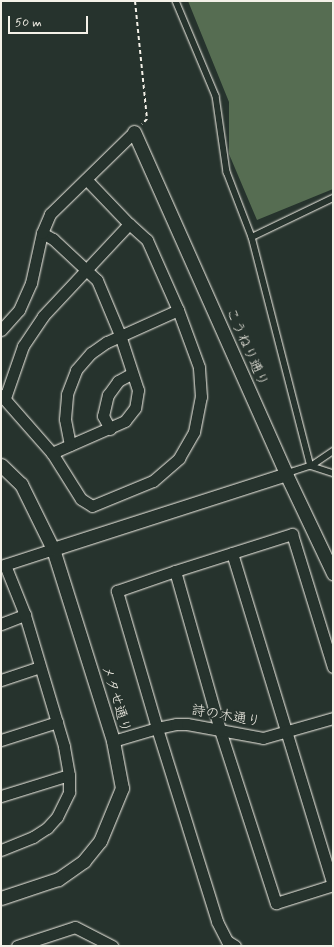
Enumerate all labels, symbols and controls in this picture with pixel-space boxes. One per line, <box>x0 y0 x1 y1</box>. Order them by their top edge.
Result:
scale bar <box>10 8 90 34</box>
text: 50 m <box>15 15 42 31</box>
street label: こうねり通り <box>222 305 272 389</box>
street label: メタせ通り <box>98 663 134 735</box>
street label: 詩の木通り <box>190 702 262 730</box>

